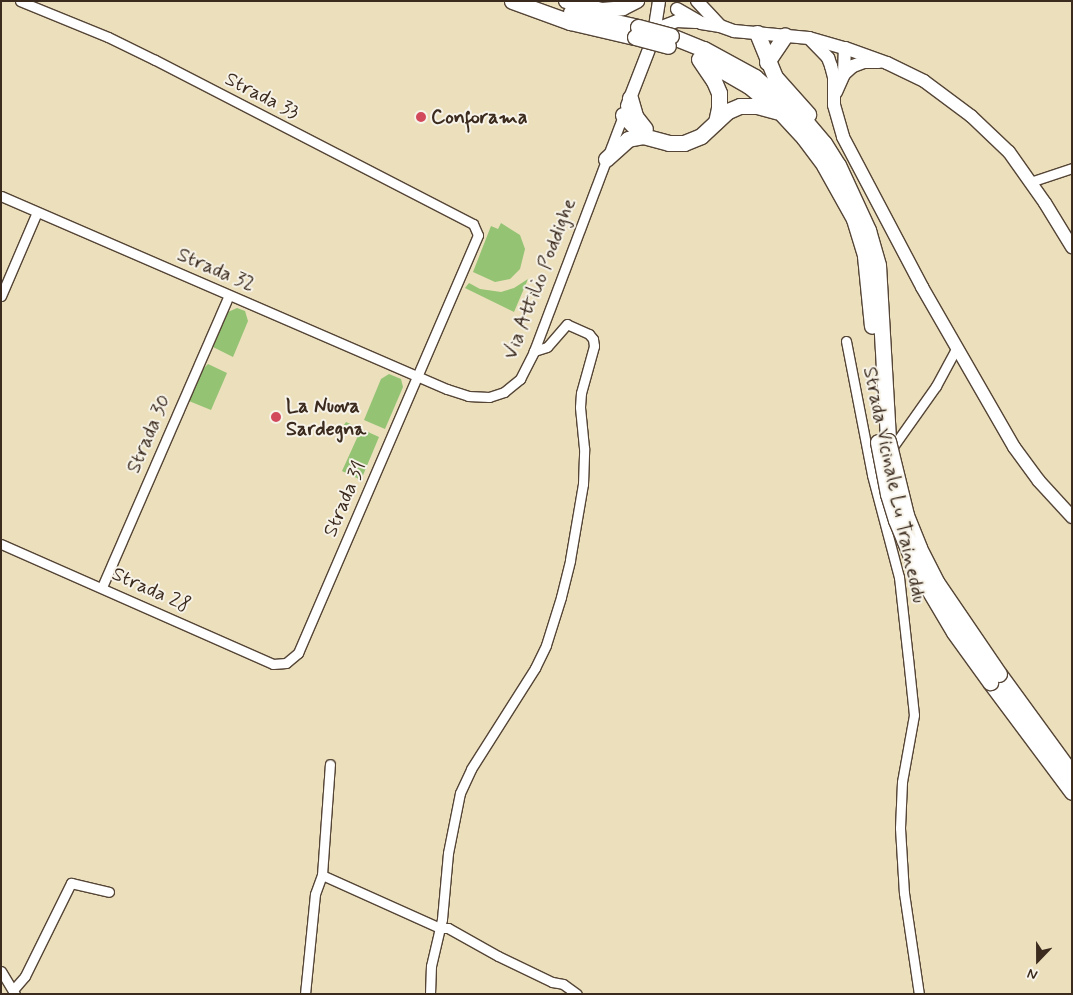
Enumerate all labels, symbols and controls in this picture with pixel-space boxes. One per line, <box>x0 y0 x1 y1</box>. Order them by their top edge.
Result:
street label: Strada 33 <box>221 67 303 125</box>
place label: Conforama <box>431 105 527 129</box>
marker: Conforama <box>415 111 427 123</box>
street label: Via Attilio Poddighe <box>499 196 581 362</box>
street label: Strada 32 <box>174 243 258 297</box>
street label: Strada Vicinale Lu Traineddu <box>856 359 932 611</box>
street label: Strada 30 <box>122 391 176 477</box>
place label: La Nuova Sardegna <box>286 394 366 441</box>
marker: La Nuova Sardegna <box>270 411 282 423</box>
street label: Strada 31 <box>318 457 372 541</box>
street label: Strada 28 <box>108 562 194 618</box>
north arrow <box>1013 935 1063 985</box>
text: N <box>1025 964 1040 984</box>

